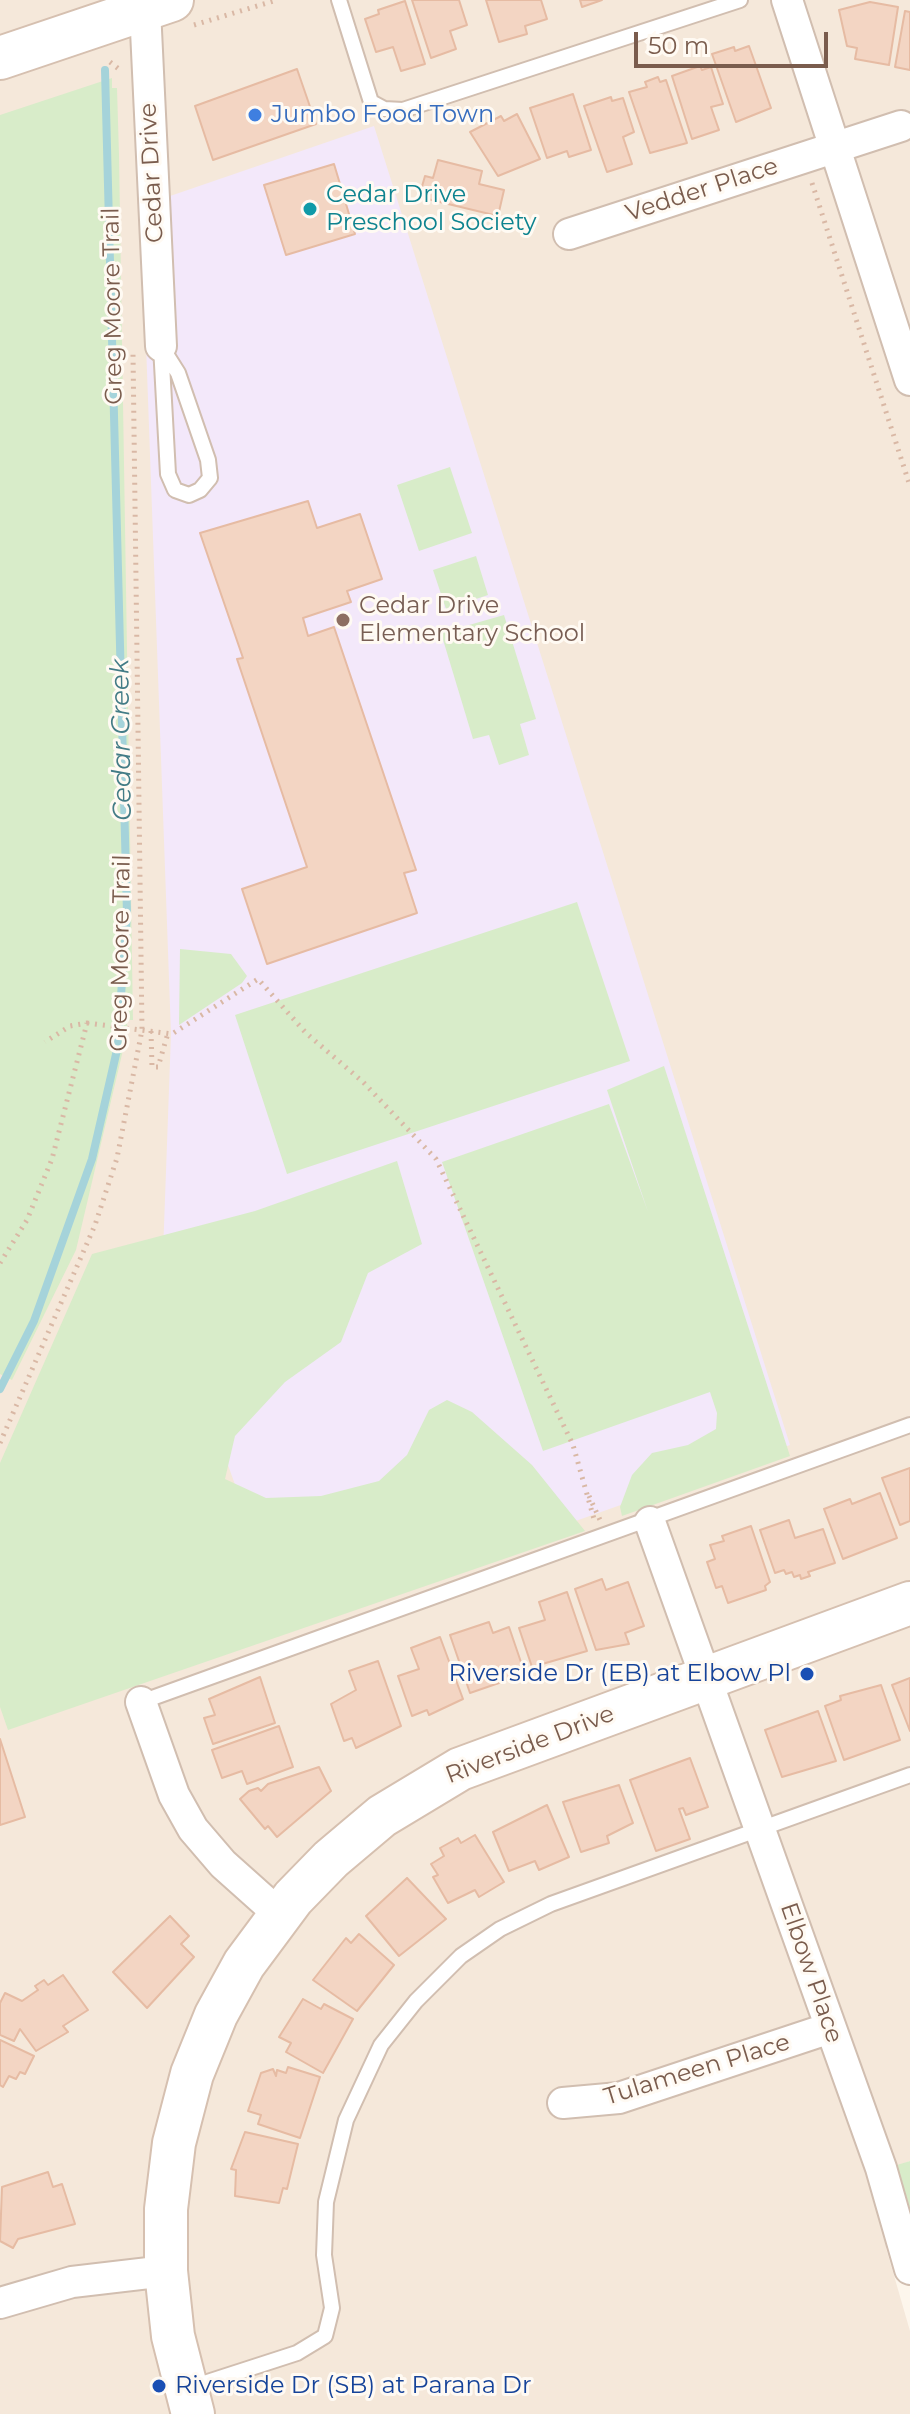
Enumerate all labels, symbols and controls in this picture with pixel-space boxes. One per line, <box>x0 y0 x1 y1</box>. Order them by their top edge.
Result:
scale bar <box>638 16 832 66</box>
text: 50 m <box>648 31 709 60</box>
place label: Jumbo Food Town <box>271 101 494 129</box>
street label: Cedar Drive <box>134 102 170 244</box>
marker: Jumbo Food Town <box>246 106 264 124</box>
street label: Vedder Place <box>622 152 782 228</box>
place label: Cedar Drive Preschool Society <box>326 181 537 237</box>
marker: Cedar Drive Preschool Society <box>301 200 319 218</box>
street label: Greg Moore Trail <box>97 207 129 405</box>
place label: Cedar Drive Elementary School <box>359 592 585 648</box>
marker: Cedar Drive Elementary School <box>334 611 352 629</box>
water label: Cedar Creek <box>105 659 139 821</box>
street label: Greg Moore Trail <box>105 854 137 1052</box>
place label: Riverside Dr (EB) at Elbow Pl <box>449 1660 791 1688</box>
marker: Riverside Dr (EB) at Elbow Pl <box>798 1665 816 1683</box>
street label: Riverside Drive <box>441 1700 619 1790</box>
street label: Elbow Place <box>774 1899 848 2047</box>
street label: Tulameen Place <box>601 2028 793 2112</box>
place label: Riverside Dr (SB) at Parana Dr <box>175 2372 532 2400</box>
marker: Riverside Dr (SB) at Parana Dr <box>150 2377 168 2395</box>

